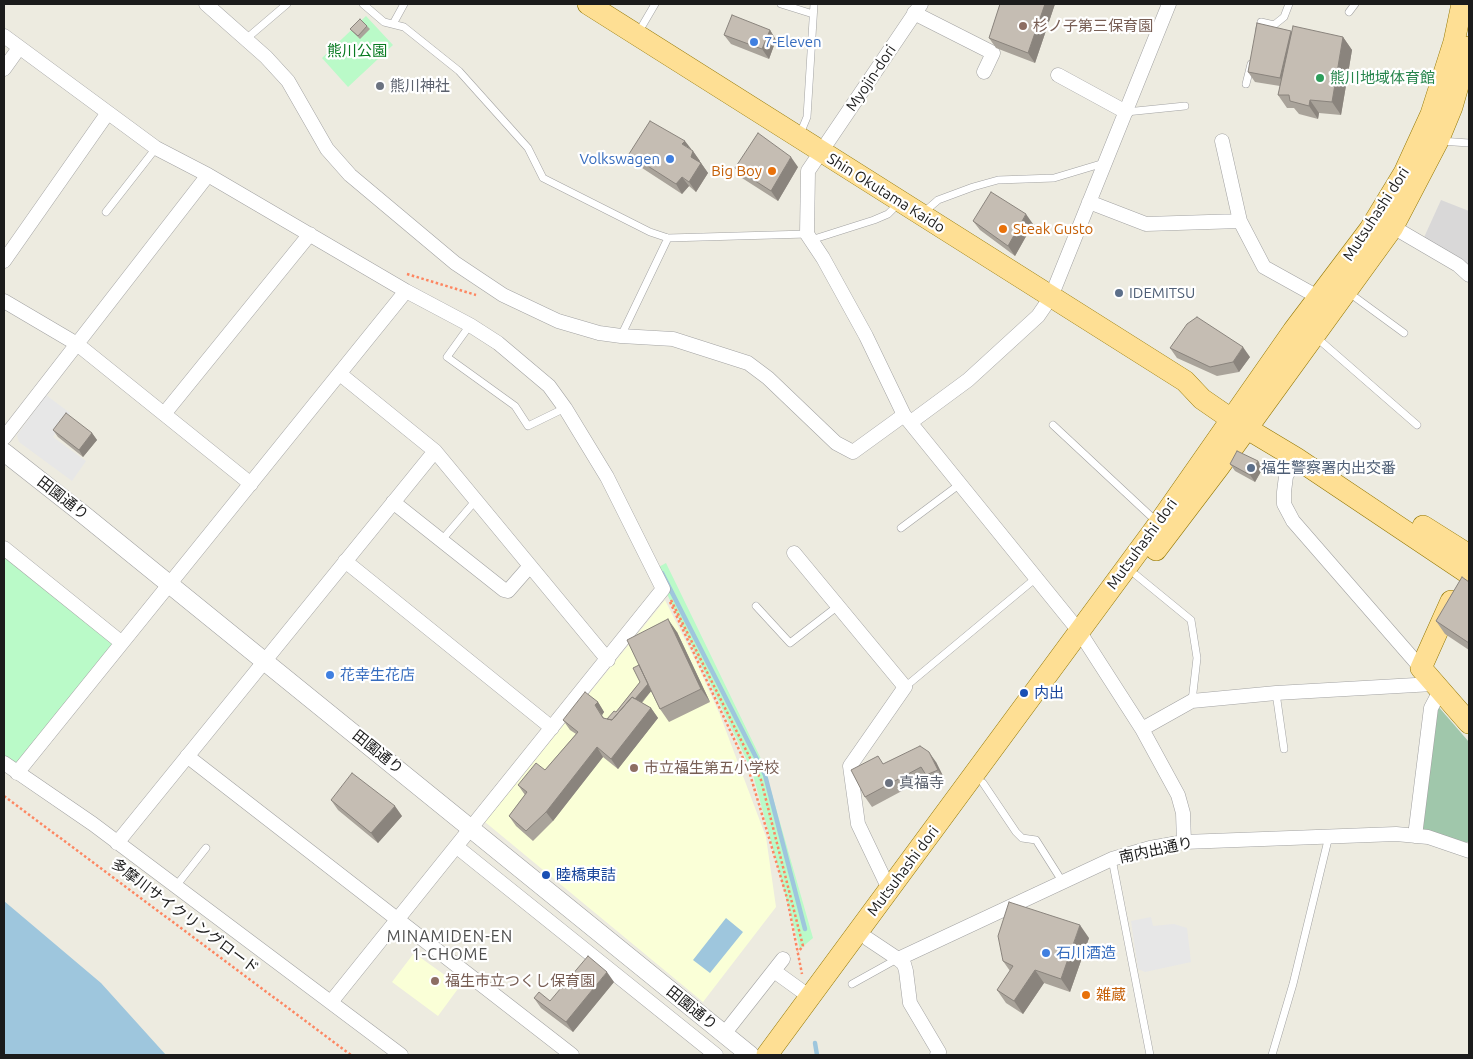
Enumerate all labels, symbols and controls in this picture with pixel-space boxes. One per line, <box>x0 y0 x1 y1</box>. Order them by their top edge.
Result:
place label: 杉ノ子第三保育園 <box>1033 17 1153 35</box>
marker: 杉ノ子第三保育園 <box>1017 20 1029 32</box>
place label: 7-Eleven <box>764 33 822 51</box>
marker: 7-Eleven <box>748 36 760 48</box>
street label: Myojin-dori <box>842 41 900 115</box>
park label: 熊川公園 <box>327 42 387 60</box>
place label: 熊川地域体育館 <box>1330 69 1435 87</box>
marker: 熊川地域体育館 <box>1314 72 1326 84</box>
place label: 熊川神社 <box>390 77 450 95</box>
marker: 熊川神社 <box>374 80 386 92</box>
street label: Shin Okutama Kaido <box>824 149 948 237</box>
place label: Volkswagen <box>579 150 660 168</box>
marker: Volkswagen <box>664 153 676 165</box>
place label: Big Boy <box>711 162 762 180</box>
street label: Mutsuhashi dori <box>1339 164 1413 264</box>
marker: Big Boy <box>766 165 778 177</box>
place label: Steak Gusto <box>1013 220 1093 238</box>
marker: Steak Gusto <box>997 223 1009 235</box>
place label: IDEMITSU <box>1129 284 1195 302</box>
marker: IDEMITSU <box>1113 287 1125 299</box>
place label: 福生警察署内出交番 <box>1261 459 1396 477</box>
marker: 福生警察署内出交番 <box>1245 462 1257 474</box>
street label: 田園通り <box>34 472 92 524</box>
street label: Mutsuhashi dori <box>1103 495 1181 593</box>
place label: 花幸生花店 <box>340 666 415 684</box>
marker: 花幸生花店 <box>324 669 336 681</box>
place label: 内出 <box>1034 684 1064 702</box>
marker: 内出 <box>1018 687 1030 699</box>
street label: 田園通り <box>349 726 407 778</box>
place label: 市立福生第五小学校 <box>644 759 779 777</box>
marker: 市立福生第五小学校 <box>628 762 640 774</box>
place label: 真福寺 <box>899 774 944 792</box>
marker: 真福寺 <box>883 777 895 789</box>
street label: Mutsuhashi dori <box>863 823 943 919</box>
street label: 南内出通り <box>1117 833 1195 867</box>
street label: 多摩川サイクリングロード <box>108 855 262 977</box>
place label: 睦橋東詰 <box>556 866 616 884</box>
marker: 睦橋東詰 <box>540 869 552 881</box>
district label: MINAMIDEN-EN 1-CHOME <box>385 927 515 965</box>
place label: 石川酒造 <box>1056 944 1116 962</box>
marker: 石川酒造 <box>1040 947 1052 959</box>
place label: 福生市立つくし保育園 <box>445 972 595 990</box>
marker: 福生市立つくし保育園 <box>429 975 441 987</box>
street label: 田園通り <box>663 982 721 1034</box>
place label: 雑蔵 <box>1096 986 1126 1004</box>
marker: 雑蔵 <box>1080 989 1092 1001</box>

